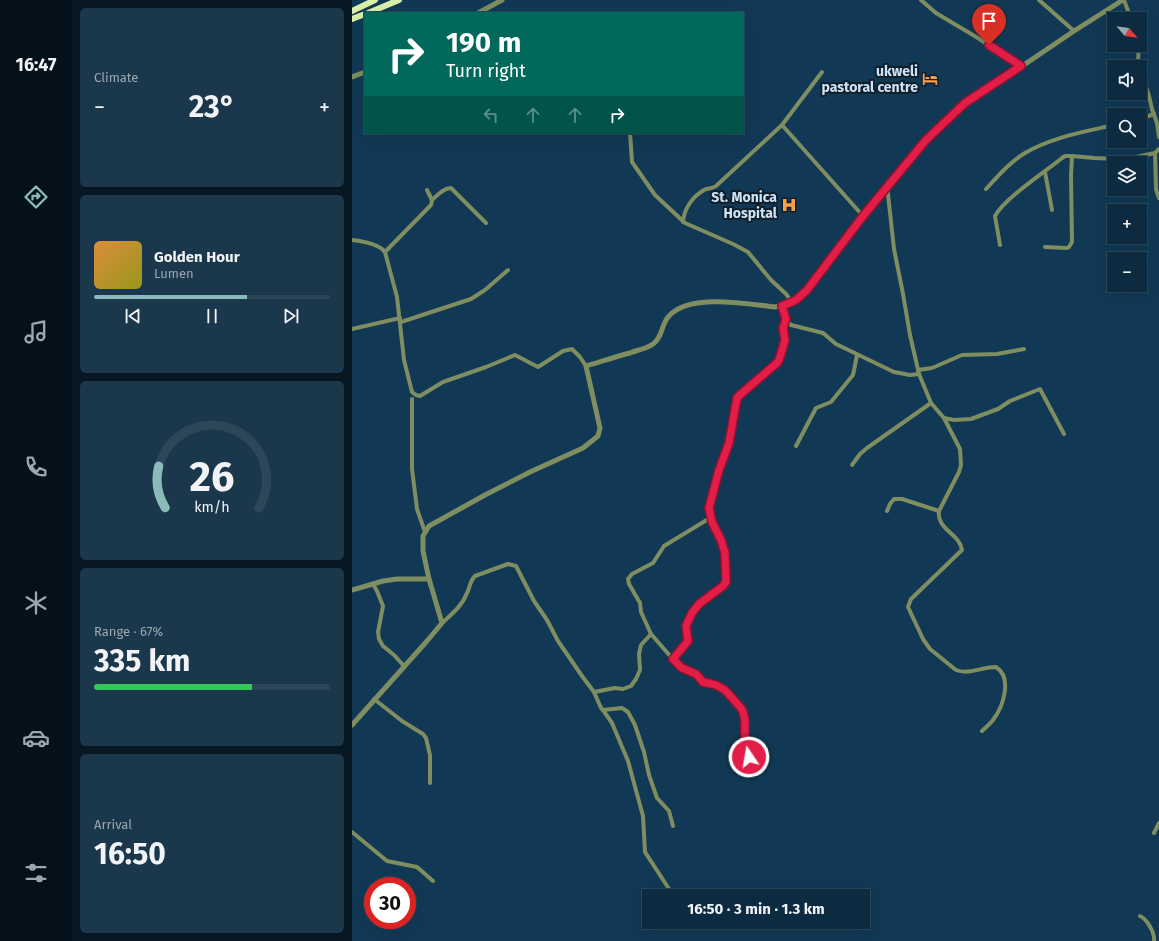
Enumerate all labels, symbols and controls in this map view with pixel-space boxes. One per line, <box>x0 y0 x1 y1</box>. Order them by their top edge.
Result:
pin <box>972 4 1006 45</box>
icon: arrive <box>978 10 1000 32</box>
north arrow <box>1107 12 1147 52</box>
map controls <box>1107 12 1147 292</box>
text: 190 m <box>446 26 521 59</box>
icon: right <box>380 28 432 80</box>
text: 16:47 <box>16 54 56 76</box>
text: Turn right <box>446 60 526 82</box>
button: sound <box>1107 60 1147 100</box>
place label: ukweli pastoral centre <box>821 63 918 96</box>
text: Climate <box>94 70 138 85</box>
hotel icon: ukweli pastoral centre <box>921 70 939 88</box>
text: 23° <box>189 89 235 125</box>
text: − <box>94 94 105 121</box>
text: + <box>319 94 330 121</box>
icon: left <box>480 104 502 126</box>
icon: ahead <box>522 104 544 126</box>
icon: ahead <box>564 104 586 126</box>
icon: right <box>606 104 628 126</box>
button: search <box>1107 108 1147 148</box>
button: layers <box>1107 156 1147 196</box>
icon: directions <box>22 183 50 211</box>
place label: St. Monica Hospital <box>711 189 778 222</box>
hospital icon: St. Monica Hospital <box>780 196 798 214</box>
button: + <box>1107 204 1147 244</box>
text: Golden Hour <box>154 248 240 266</box>
button: − <box>1107 252 1147 292</box>
text: Lumen <box>154 266 194 281</box>
icon: previous <box>122 305 144 327</box>
icon: pause <box>201 305 223 327</box>
icon: next <box>280 305 302 327</box>
icon: music <box>22 318 50 346</box>
text: 26 <box>190 452 234 502</box>
icon: phone <box>22 453 50 481</box>
text: km/h <box>194 499 230 516</box>
icon: climate <box>22 589 50 617</box>
text: Range · 67% <box>94 624 163 639</box>
text: 335 km <box>94 643 190 679</box>
icon: car <box>22 724 50 752</box>
position arrow <box>728 736 770 778</box>
text: Arrival <box>94 817 132 832</box>
text: 16:50 <box>94 836 166 872</box>
icon: filters <box>22 859 50 887</box>
speed limit sign: 30 <box>364 877 416 929</box>
text: 16:50 · 3 min · 1.3 km <box>687 900 825 918</box>

